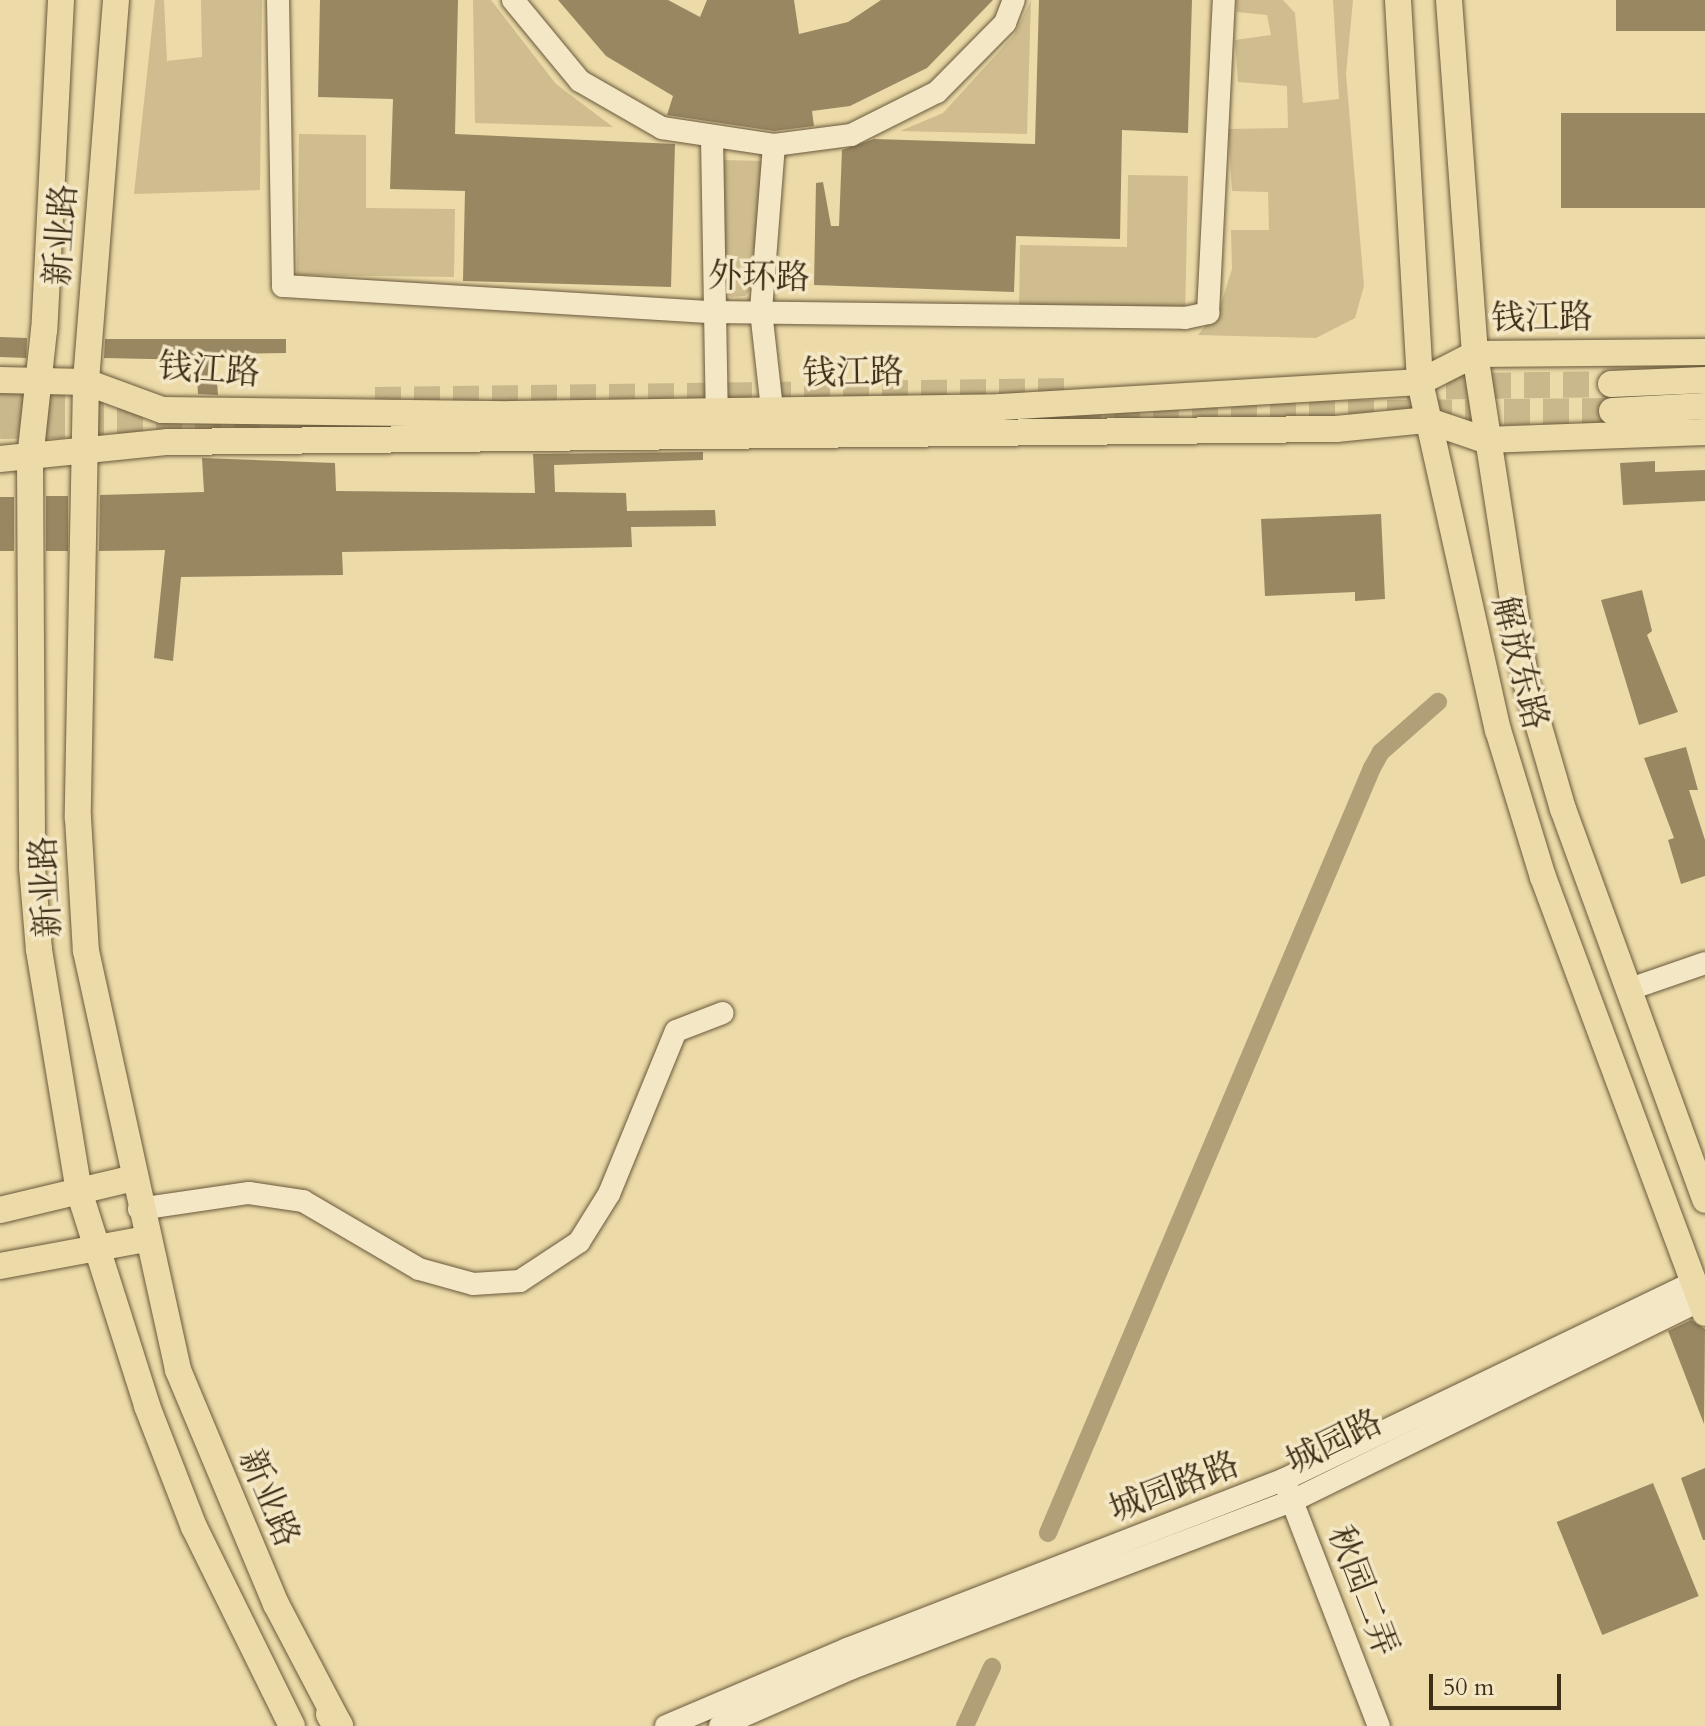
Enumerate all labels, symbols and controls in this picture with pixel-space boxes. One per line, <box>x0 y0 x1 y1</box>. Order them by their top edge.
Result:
street label: 新业路 <box>37 183 85 287</box>
street label: 外环路 <box>708 256 810 298</box>
street label: 钱江路 <box>1491 297 1593 339</box>
street label: 钱江路 <box>157 346 261 394</box>
street label: 钱江路 <box>802 352 904 394</box>
street label: 解放东路 <box>1484 592 1556 734</box>
street label: 新业路 <box>23 835 69 939</box>
street label: 城园路 <box>1279 1401 1389 1483</box>
street label: 新业路 <box>230 1443 308 1553</box>
street label: 城园路路 <box>1103 1444 1245 1530</box>
street label: 秋园二弄 <box>1320 1520 1406 1662</box>
scale bar <box>1433 1658 1565 1708</box>
text: 50 m <box>1443 1671 1494 1704</box>

